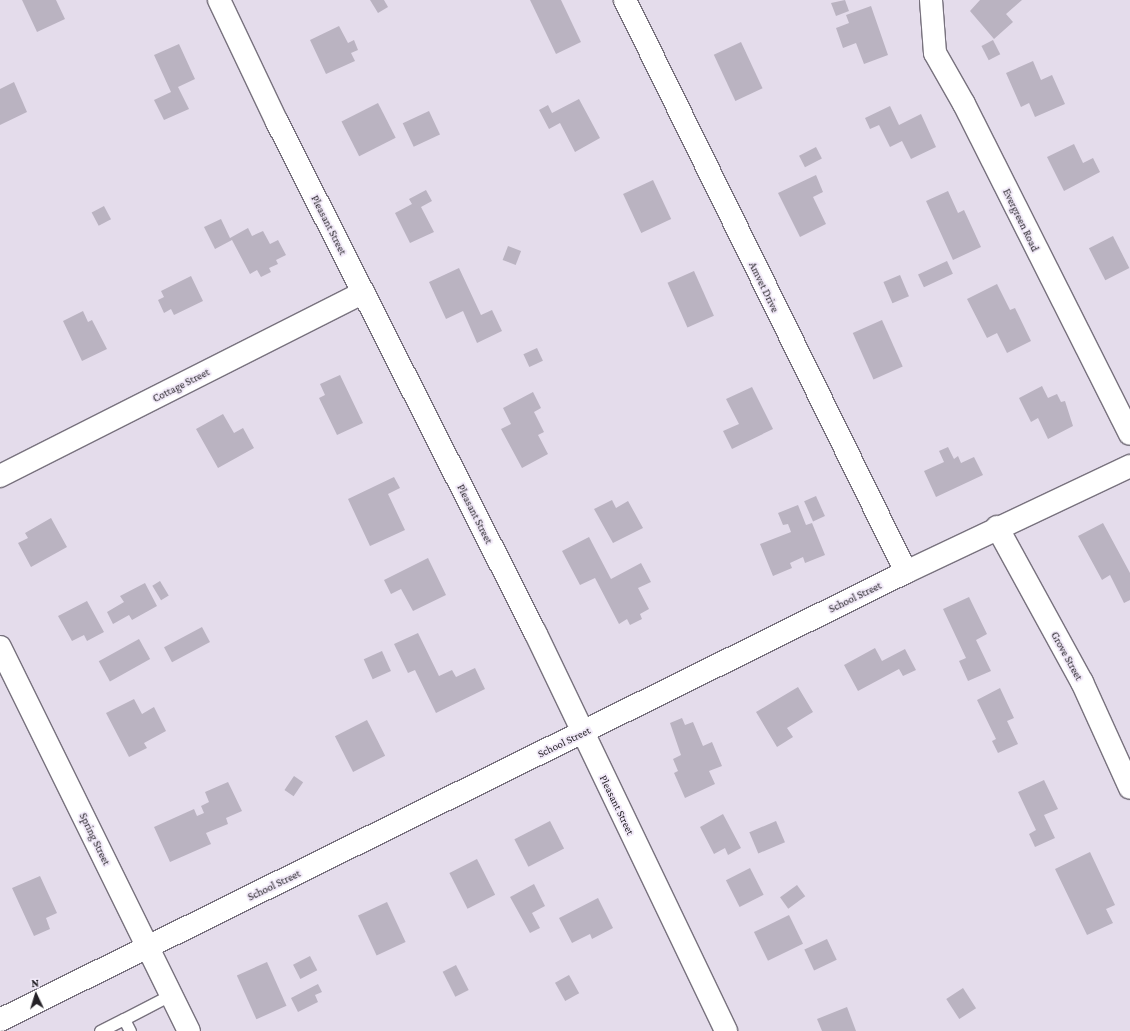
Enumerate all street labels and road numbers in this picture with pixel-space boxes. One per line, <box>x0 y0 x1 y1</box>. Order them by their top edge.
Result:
street label: Evergreen Road <box>1000 186 1042 254</box>
street label: Pleasant Street <box>308 193 350 257</box>
street label: Amvet Drive <box>746 260 782 314</box>
street label: Cottage Street <box>150 365 212 405</box>
street label: Pleasant Street <box>454 482 496 546</box>
street label: School Street <box>826 579 884 615</box>
street label: Grove Street <box>1048 629 1086 683</box>
street label: School Street <box>535 724 593 760</box>
street label: Pleasant Street <box>597 773 637 837</box>
street label: Spring Street <box>77 811 113 867</box>
street label: School Street <box>245 867 303 903</box>

